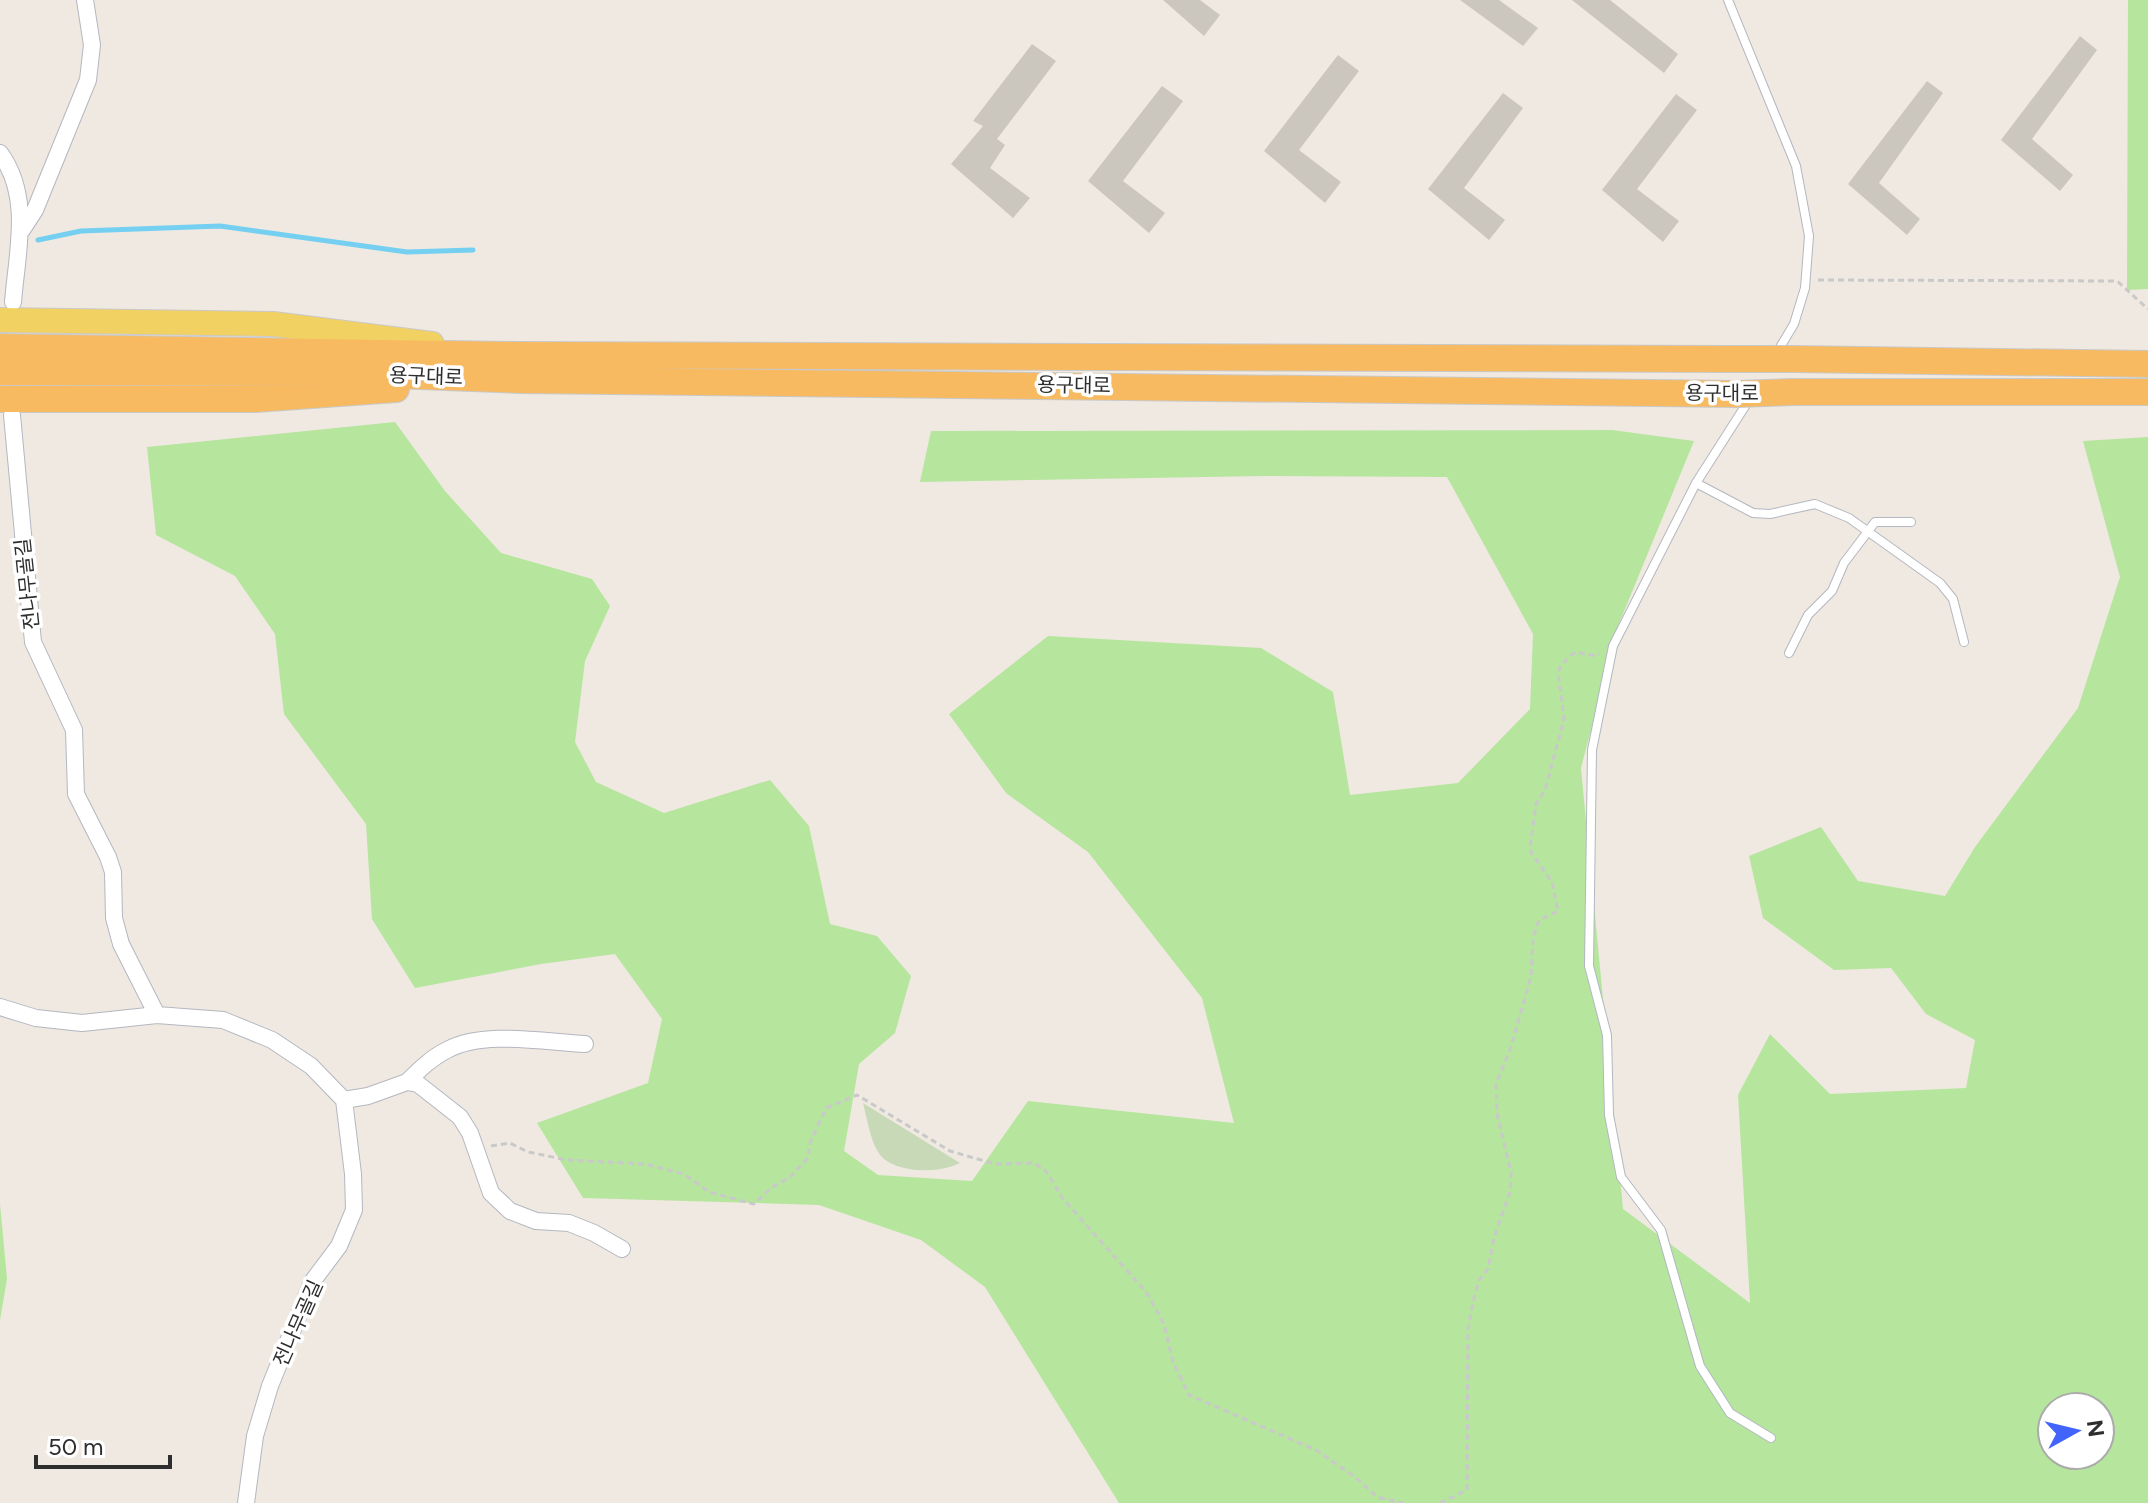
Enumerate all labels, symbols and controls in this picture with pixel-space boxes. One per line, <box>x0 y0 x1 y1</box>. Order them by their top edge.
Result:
street label: 용구대로 <box>389 363 463 389</box>
street label: 용구대로 <box>1037 372 1111 398</box>
street label: 용구대로 <box>1685 381 1759 405</box>
street label: 전나무골길 <box>10 537 44 631</box>
street label: 전나무골길 <box>268 1276 328 1370</box>
north arrow <box>2036 1391 2116 1471</box>
text: N <box>2081 1418 2110 1439</box>
scale bar <box>36 1419 170 1469</box>
text: 50 m <box>48 1432 104 1461</box>

